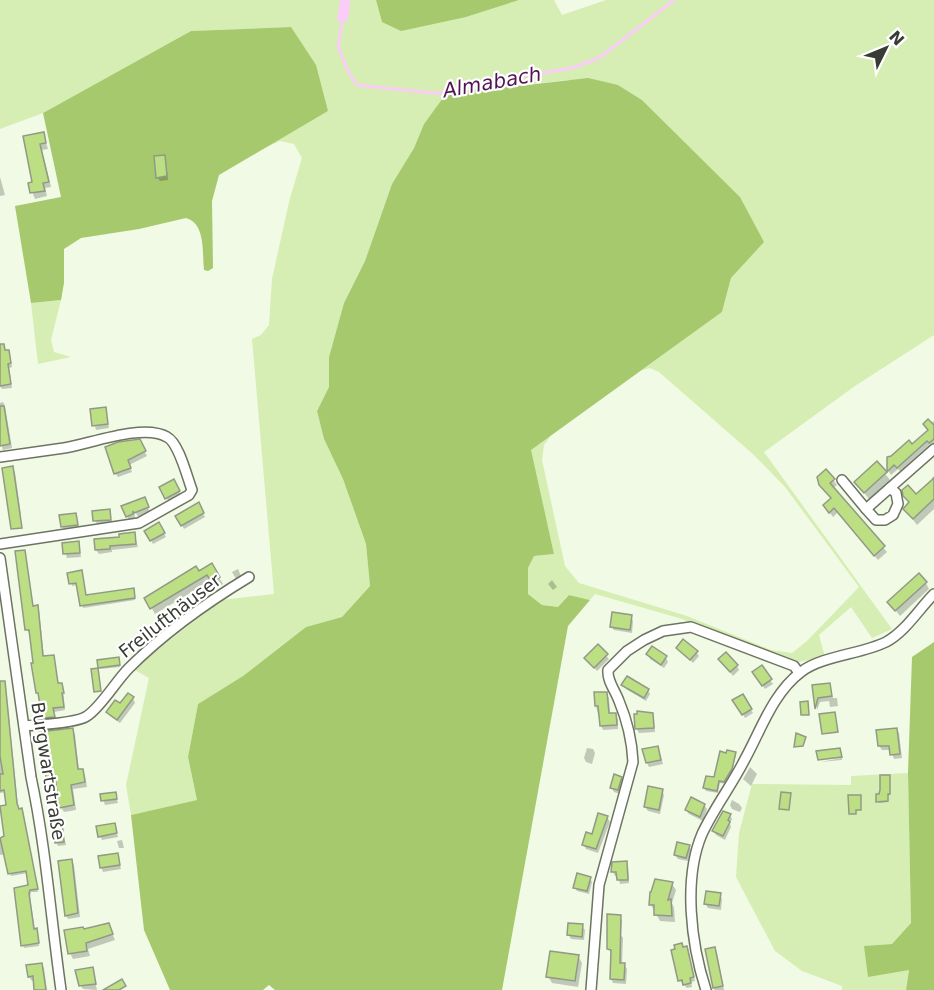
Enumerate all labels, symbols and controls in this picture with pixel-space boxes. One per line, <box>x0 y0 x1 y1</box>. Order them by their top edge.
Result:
north arrow <box>856 18 916 78</box>
text: N <box>885 27 908 49</box>
water label: Almabach <box>439 62 543 103</box>
street label: Freilufthäuser <box>115 569 225 662</box>
street label: Burgwartstraße <box>27 700 70 842</box>

